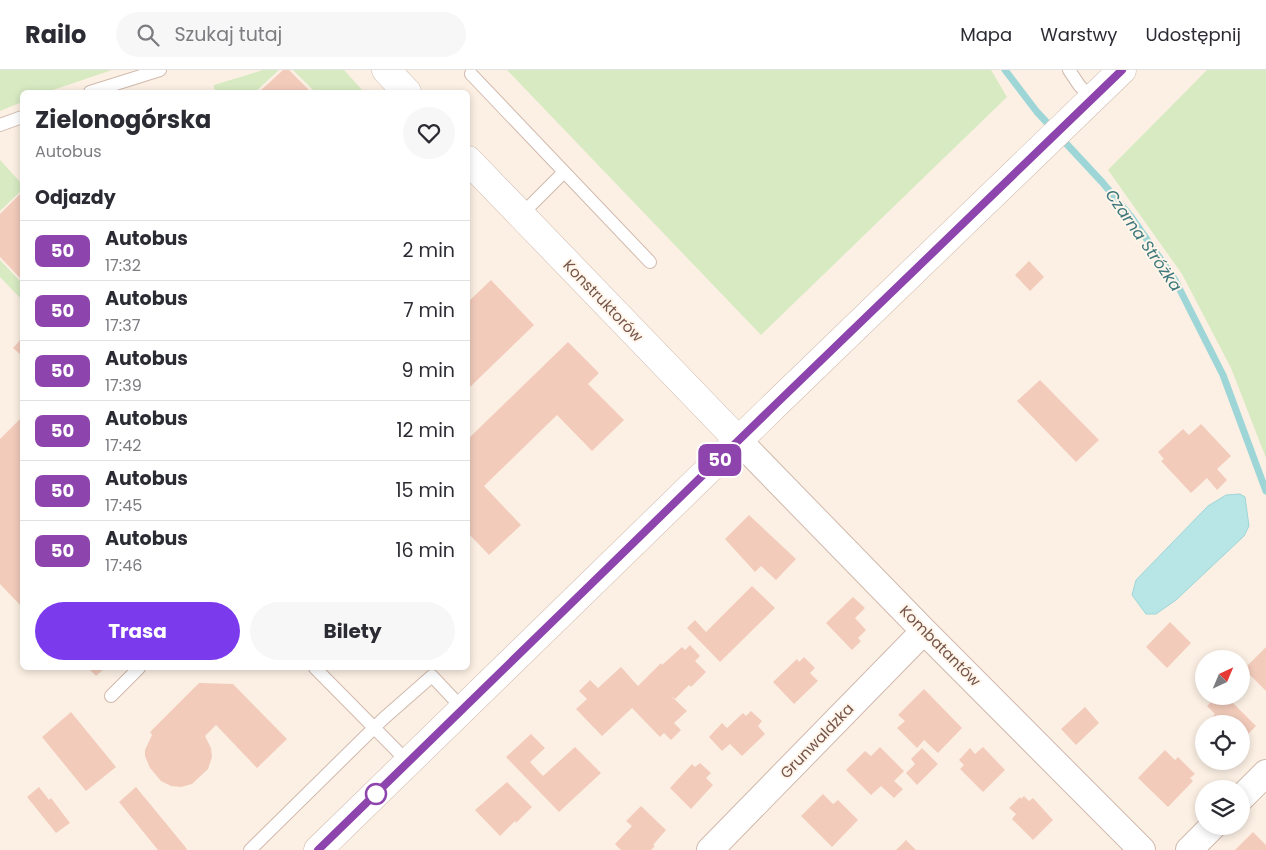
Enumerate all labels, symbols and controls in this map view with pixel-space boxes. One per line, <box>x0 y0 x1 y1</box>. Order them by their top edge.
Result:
search box <box>116 12 466 57</box>
text: Railo <box>25 18 86 51</box>
icon: search <box>134 21 162 49</box>
text: Szukaj tutaj <box>174 21 282 48</box>
text: Mapa <box>960 22 1012 47</box>
text: Warstwy <box>1040 22 1117 47</box>
text: Udostępnij <box>1145 22 1241 47</box>
text: Zielonogórska <box>35 103 211 136</box>
button: heart <box>403 107 455 159</box>
text: Autobus <box>35 140 102 163</box>
text: Odjazdy <box>35 184 116 211</box>
water label: Czarna Stróżka <box>1100 185 1188 296</box>
text: Autobus <box>105 225 188 252</box>
text: 2 min <box>403 237 455 264</box>
text: 50 <box>51 238 74 263</box>
text: 17:32 <box>105 254 141 277</box>
street label: Konstruktorów <box>559 255 649 347</box>
text: Autobus <box>105 285 188 312</box>
text: 7 min <box>403 297 455 324</box>
text: 50 <box>51 298 74 323</box>
text: 17:37 <box>105 314 140 337</box>
text: Autobus <box>105 345 188 372</box>
text: 9 min <box>402 357 455 384</box>
text: 50 <box>51 358 74 383</box>
text: 17:39 <box>105 374 142 397</box>
text: Autobus <box>105 405 188 432</box>
text: 12 min <box>397 417 455 444</box>
text: 50 <box>51 418 74 443</box>
text: 17:42 <box>105 434 142 457</box>
line badge: 50 <box>698 444 742 476</box>
text: 50 <box>708 447 732 472</box>
text: Autobus <box>105 465 188 492</box>
text: 15 min <box>396 477 455 504</box>
text: 50 <box>51 478 74 503</box>
text: 17:45 <box>105 494 142 517</box>
text: Autobus <box>105 525 188 552</box>
text: 16 min <box>395 537 455 564</box>
text: 50 <box>51 538 74 563</box>
text: 17:46 <box>105 554 143 577</box>
street label: Kombatantów <box>895 600 986 691</box>
button: Trasa <box>35 602 240 660</box>
button: Bilety <box>250 602 455 660</box>
north arrow <box>1195 650 1250 705</box>
map controls <box>1195 650 1250 835</box>
street label: Grunwaldzka <box>775 698 858 783</box>
button: locate <box>1195 715 1250 770</box>
button: layers <box>1195 780 1250 835</box>
unlabelled marker <box>365 783 387 805</box>

